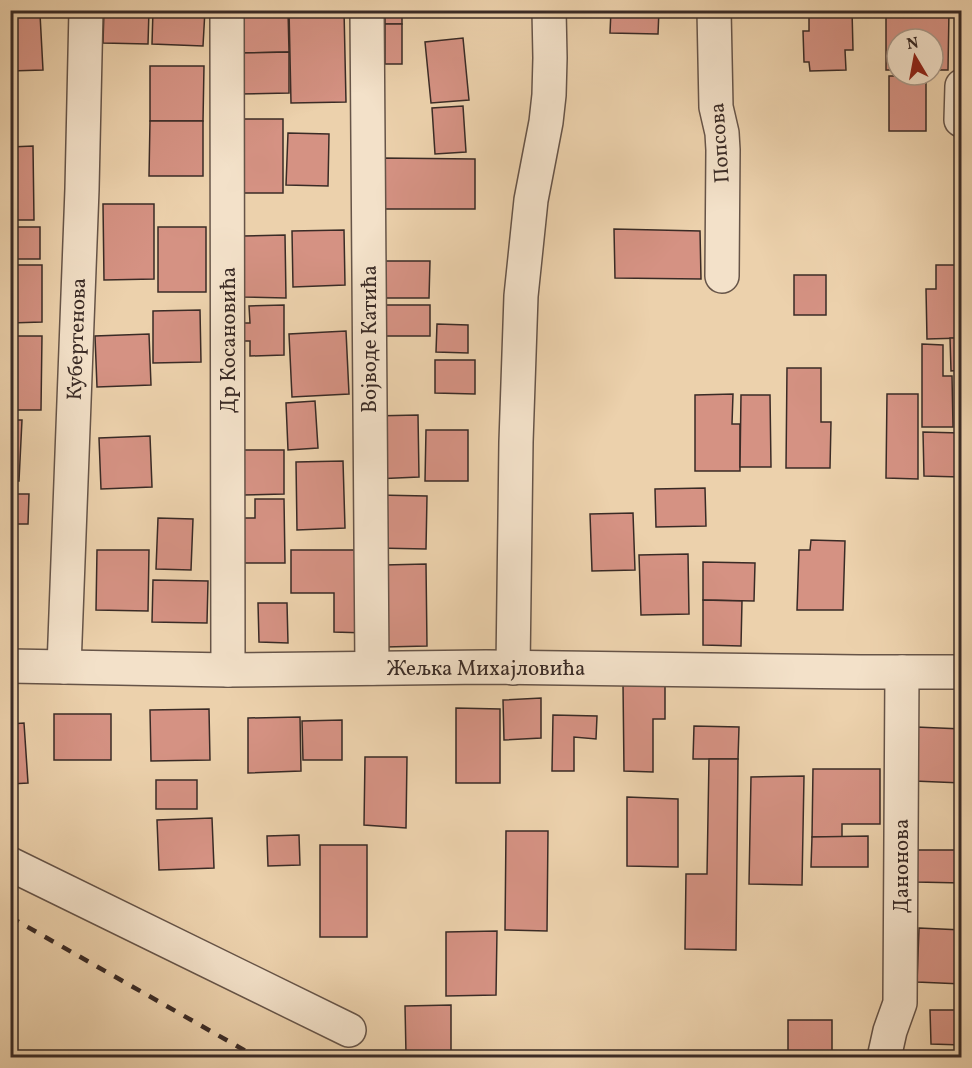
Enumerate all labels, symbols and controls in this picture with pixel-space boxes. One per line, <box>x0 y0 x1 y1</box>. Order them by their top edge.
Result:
north arrow <box>885 27 945 87</box>
text: N <box>905 32 921 56</box>
street label: Попсова <box>703 102 738 184</box>
street label: Војводе Катића <box>356 265 385 413</box>
street label: Др Косановића <box>215 267 244 413</box>
street label: Кубертенова <box>61 277 94 401</box>
street label: Жељка Михајловића <box>387 655 585 684</box>
street label: Данонова <box>888 819 917 913</box>

